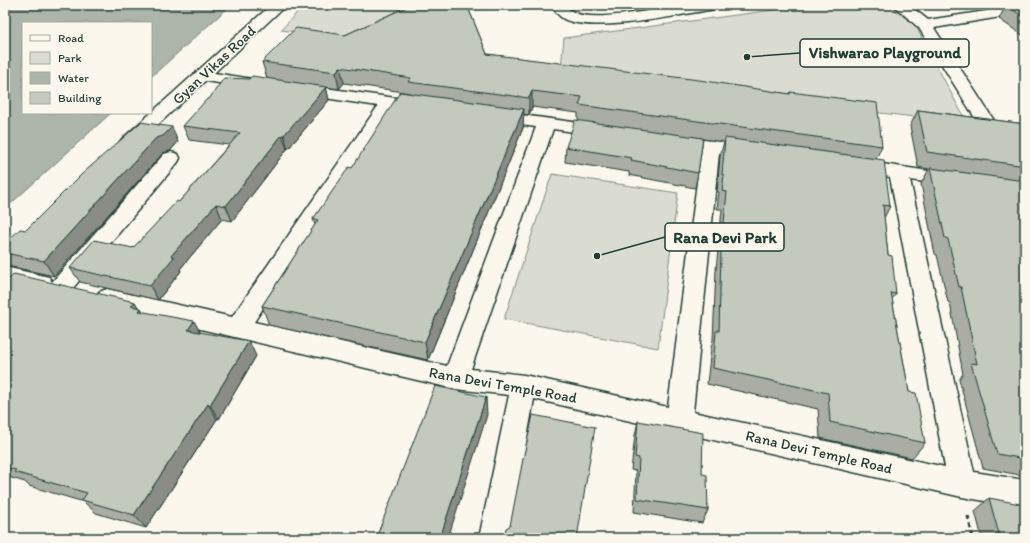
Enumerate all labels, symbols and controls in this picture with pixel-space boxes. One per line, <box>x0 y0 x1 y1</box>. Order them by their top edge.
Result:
legend <box>22 22 152 114</box>
street label: Gyan Vikas Road <box>169 22 259 108</box>
text: Road <box>58 31 84 45</box>
callout: Vishwarao Playground <box>800 39 969 67</box>
text: Vishwarao Playground <box>809 43 961 63</box>
text: Park <box>58 51 82 65</box>
text: Water <box>58 71 89 85</box>
text: Building <box>58 91 102 105</box>
callout: Rana Devi Park <box>665 223 784 251</box>
text: Rana Devi Park <box>673 228 777 247</box>
street label: Rana Devi Temple Road <box>428 363 578 407</box>
street label: Rana Devi Temple Road <box>744 426 894 478</box>

